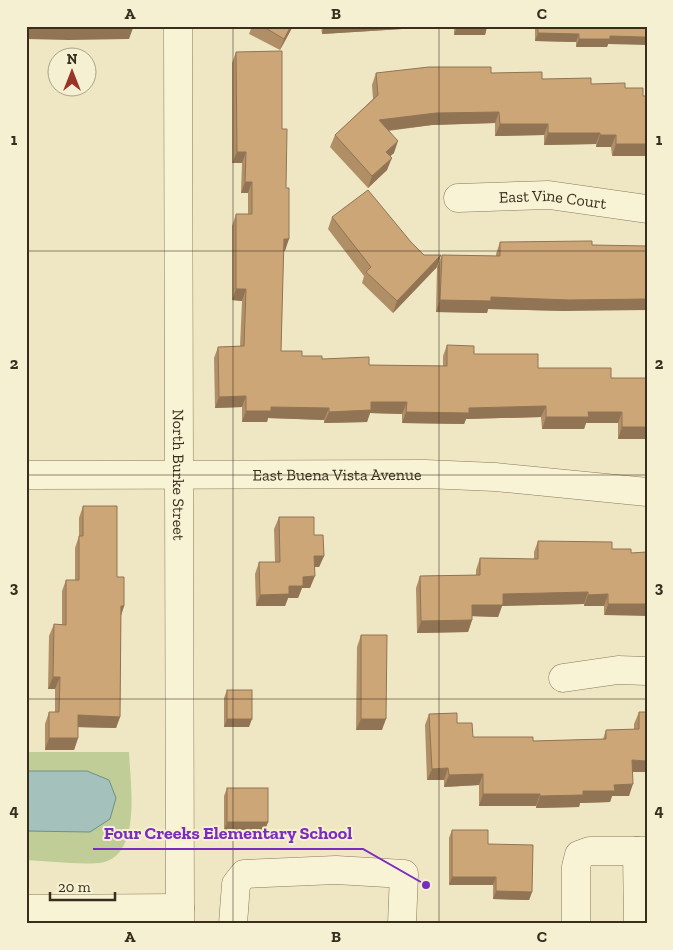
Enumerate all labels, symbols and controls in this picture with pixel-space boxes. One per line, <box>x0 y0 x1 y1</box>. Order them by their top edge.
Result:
text: A <box>125 4 136 23</box>
text: B <box>331 4 341 23</box>
text: C <box>537 4 547 23</box>
north arrow <box>48 48 98 98</box>
text: N <box>67 51 78 68</box>
text: 1 <box>11 130 18 149</box>
text: 1 <box>656 130 663 149</box>
street label: East Vine Court <box>499 186 608 213</box>
text: 2 <box>10 354 19 373</box>
text: 2 <box>655 354 664 373</box>
street label: North Burke Street <box>169 409 188 541</box>
street label: East Buena Vista Avenue <box>252 465 422 484</box>
text: 3 <box>10 578 19 597</box>
text: 3 <box>655 578 664 597</box>
text: 4 <box>9 801 19 820</box>
text: 4 <box>654 801 664 820</box>
callout: Four Creeks Elementary School <box>93 816 363 849</box>
text: Four Creeks Elementary School <box>104 822 352 844</box>
scale bar <box>50 870 115 902</box>
text: 20 m <box>58 878 91 896</box>
text: A <box>125 927 136 946</box>
text: B <box>331 927 341 946</box>
text: C <box>537 927 547 946</box>

